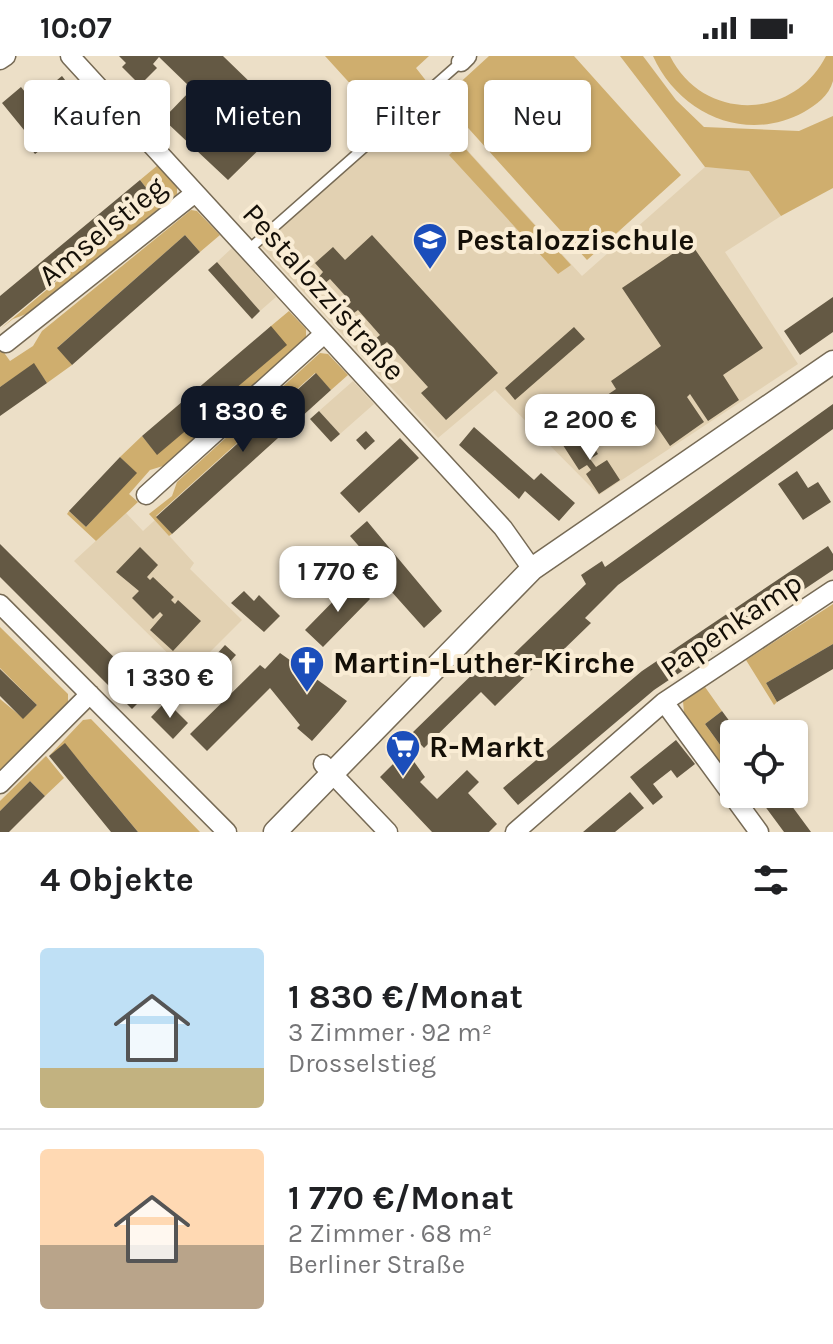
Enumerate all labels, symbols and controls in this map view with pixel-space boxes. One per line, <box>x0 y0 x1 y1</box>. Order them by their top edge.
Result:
text: 10:07 <box>40 10 112 46</box>
chip: Kaufen <box>24 80 170 152</box>
chip: Mieten <box>186 80 331 152</box>
chip: Filter <box>347 80 468 152</box>
chip: Neu <box>484 80 591 152</box>
street label: Amselstieg <box>31 169 173 293</box>
street label: Pestalozzistraße <box>235 196 413 388</box>
school or university icon: Pestalozzischule <box>411 221 449 271</box>
place label: Pestalozzischule <box>456 222 694 258</box>
pin: 1 830 € <box>169 386 317 454</box>
pin: 2 200 € <box>516 394 664 462</box>
text: 1 830 € <box>199 396 287 427</box>
text: 2 200 € <box>543 404 637 435</box>
pin: 1 770 € <box>264 546 412 614</box>
text: 1 770 € <box>297 556 379 587</box>
street label: Papenkamp <box>653 564 809 686</box>
church icon: Martin-Luther-Kirche <box>288 644 326 694</box>
place label: Martin-Luther-Kirche <box>333 645 635 681</box>
pin: 1 330 € <box>96 652 244 720</box>
text: 1 330 € <box>126 662 214 693</box>
map controls <box>720 720 808 808</box>
button: locate <box>720 720 808 808</box>
supermarket icon: R-Markt <box>384 728 422 778</box>
place label: R-Markt <box>429 729 545 765</box>
icon: filters <box>749 858 793 902</box>
text: 4 Objekte <box>40 860 194 900</box>
text: 1 830 €/Monat <box>288 977 523 1017</box>
icon: home <box>104 980 200 1076</box>
text: 3 Zimmer · 92 m² <box>288 1017 492 1048</box>
text: Drosselstieg <box>288 1048 436 1079</box>
text: 1 770 €/Monat <box>288 1178 514 1218</box>
icon: home <box>104 1181 200 1277</box>
text: 2 Zimmer · 68 m² <box>288 1218 493 1249</box>
text: Berliner Straße <box>288 1249 465 1280</box>

